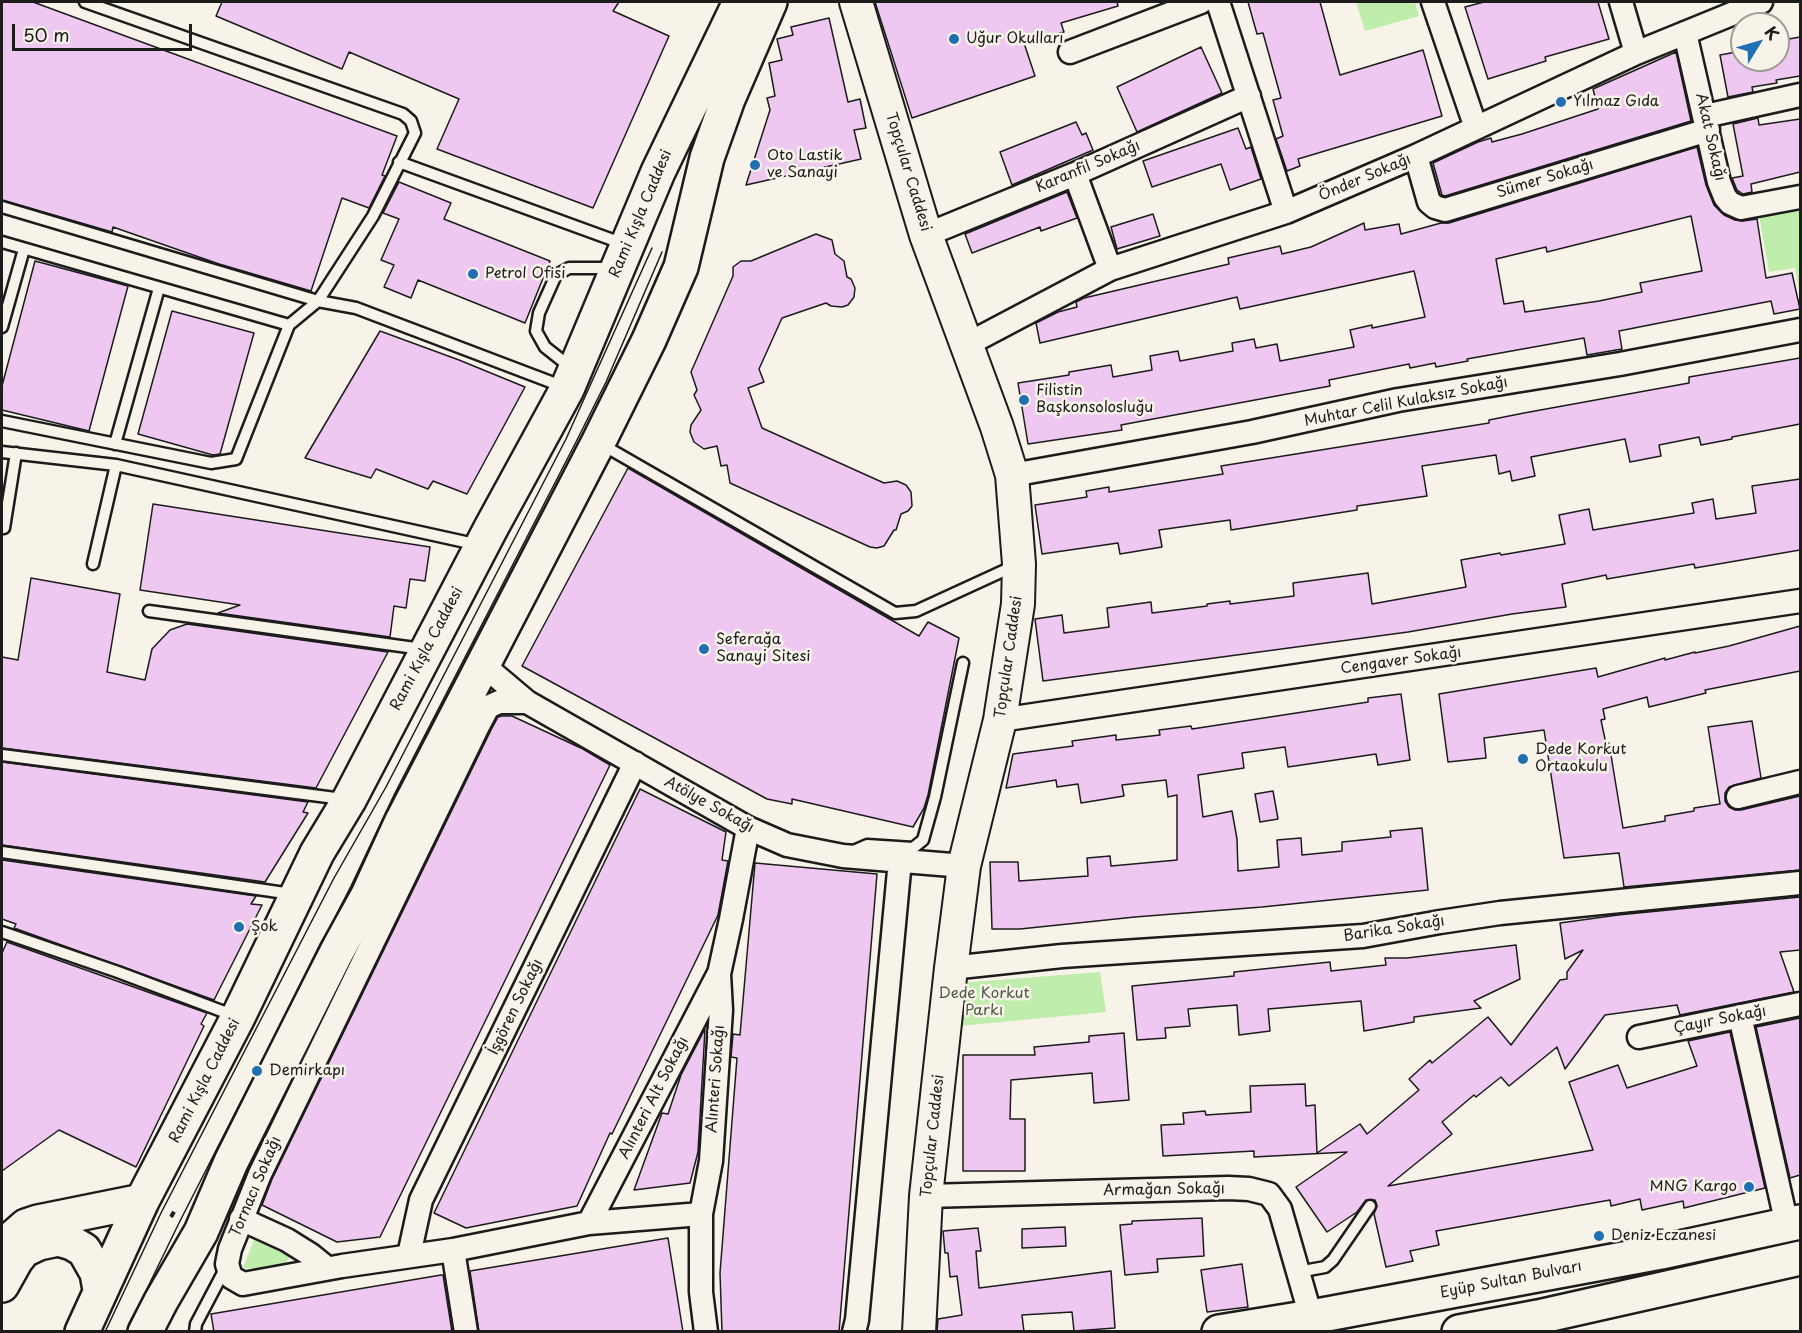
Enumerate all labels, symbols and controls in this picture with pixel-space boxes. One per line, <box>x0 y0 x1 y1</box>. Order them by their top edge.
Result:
scale bar <box>15 12 195 50</box>
north arrow <box>1730 12 1790 72</box>
text: K <box>1760 20 1786 44</box>
text: 50 m <box>23 21 70 48</box>
place label: Uğur Okulları <box>966 30 1064 48</box>
marker: Uğur Okulları <box>947 32 961 46</box>
street label: Akat Sokağı <box>1691 91 1729 183</box>
place label: Yılmaz Gıda <box>1573 93 1659 111</box>
marker: Yılmaz Gıda <box>1554 95 1568 109</box>
street label: Topçular Caddesi <box>881 110 935 234</box>
street label: Karanfil Sokağı <box>1033 137 1143 197</box>
street label: Rami Kışla Caddesi <box>606 147 676 281</box>
place label: Oto Lastik ve Sanayi <box>767 147 843 182</box>
street label: Önder Sokağı <box>1316 150 1414 206</box>
street label: Sümer Sokağı <box>1494 156 1596 202</box>
marker: Oto Lastik ve Sanayi <box>748 158 762 172</box>
place label: Petrol Ofisi <box>485 265 565 283</box>
marker: Petrol Ofisi <box>466 267 480 281</box>
street label: Muhtar Celil Kulaksız Sokağı <box>1303 373 1509 431</box>
place label: Filistin Başkonsolosluğu <box>1036 382 1153 417</box>
marker: Filistin Başkonsolosluğu <box>1017 393 1031 407</box>
street label: Rami Kışla Caddesi <box>387 584 467 714</box>
street label: Topçular Caddesi <box>992 595 1026 719</box>
place label: Seferağa Sanayi Sitesi <box>716 631 811 666</box>
marker: Seferağa Sanayi Sitesi <box>697 642 711 656</box>
street label: Cengaver Sokağı <box>1339 644 1463 678</box>
place label: Dede Korkut Ortaokulu <box>1535 741 1626 776</box>
marker: Dede Korkut Ortaokulu <box>1516 752 1530 766</box>
street label: Atölye Sokağı <box>661 773 757 837</box>
street label: Barika Sokağı <box>1342 912 1446 946</box>
place label: Şok <box>251 918 278 936</box>
marker: Şok <box>232 920 246 934</box>
street label: İşgören Sokağı <box>485 956 547 1058</box>
park label: Dede Korkut Parkı <box>938 985 1030 1020</box>
street label: Çayır Sokağı <box>1672 1002 1768 1038</box>
street label: Rami Kışla Caddesi <box>166 1016 244 1146</box>
street label: Alınteri Sokağı <box>703 1024 729 1134</box>
street label: Alınteri Alt Sokağı <box>615 1034 693 1162</box>
place label: Demirkapı <box>269 1062 345 1080</box>
marker: Demirkapı <box>250 1064 264 1078</box>
street label: Topçular Caddesi <box>918 1074 948 1198</box>
street label: Tornacı Sokağı <box>227 1134 285 1240</box>
place label: MNG Kargo <box>1649 1178 1737 1196</box>
street label: Armağan Sokağı <box>1103 1180 1225 1200</box>
marker: MNG Kargo <box>1742 1180 1756 1194</box>
place label: Deniz Eczanesi <box>1611 1227 1716 1245</box>
marker: Deniz Eczanesi <box>1592 1229 1606 1243</box>
street label: Eyüp Sultan Bulvarı <box>1439 1257 1583 1303</box>

